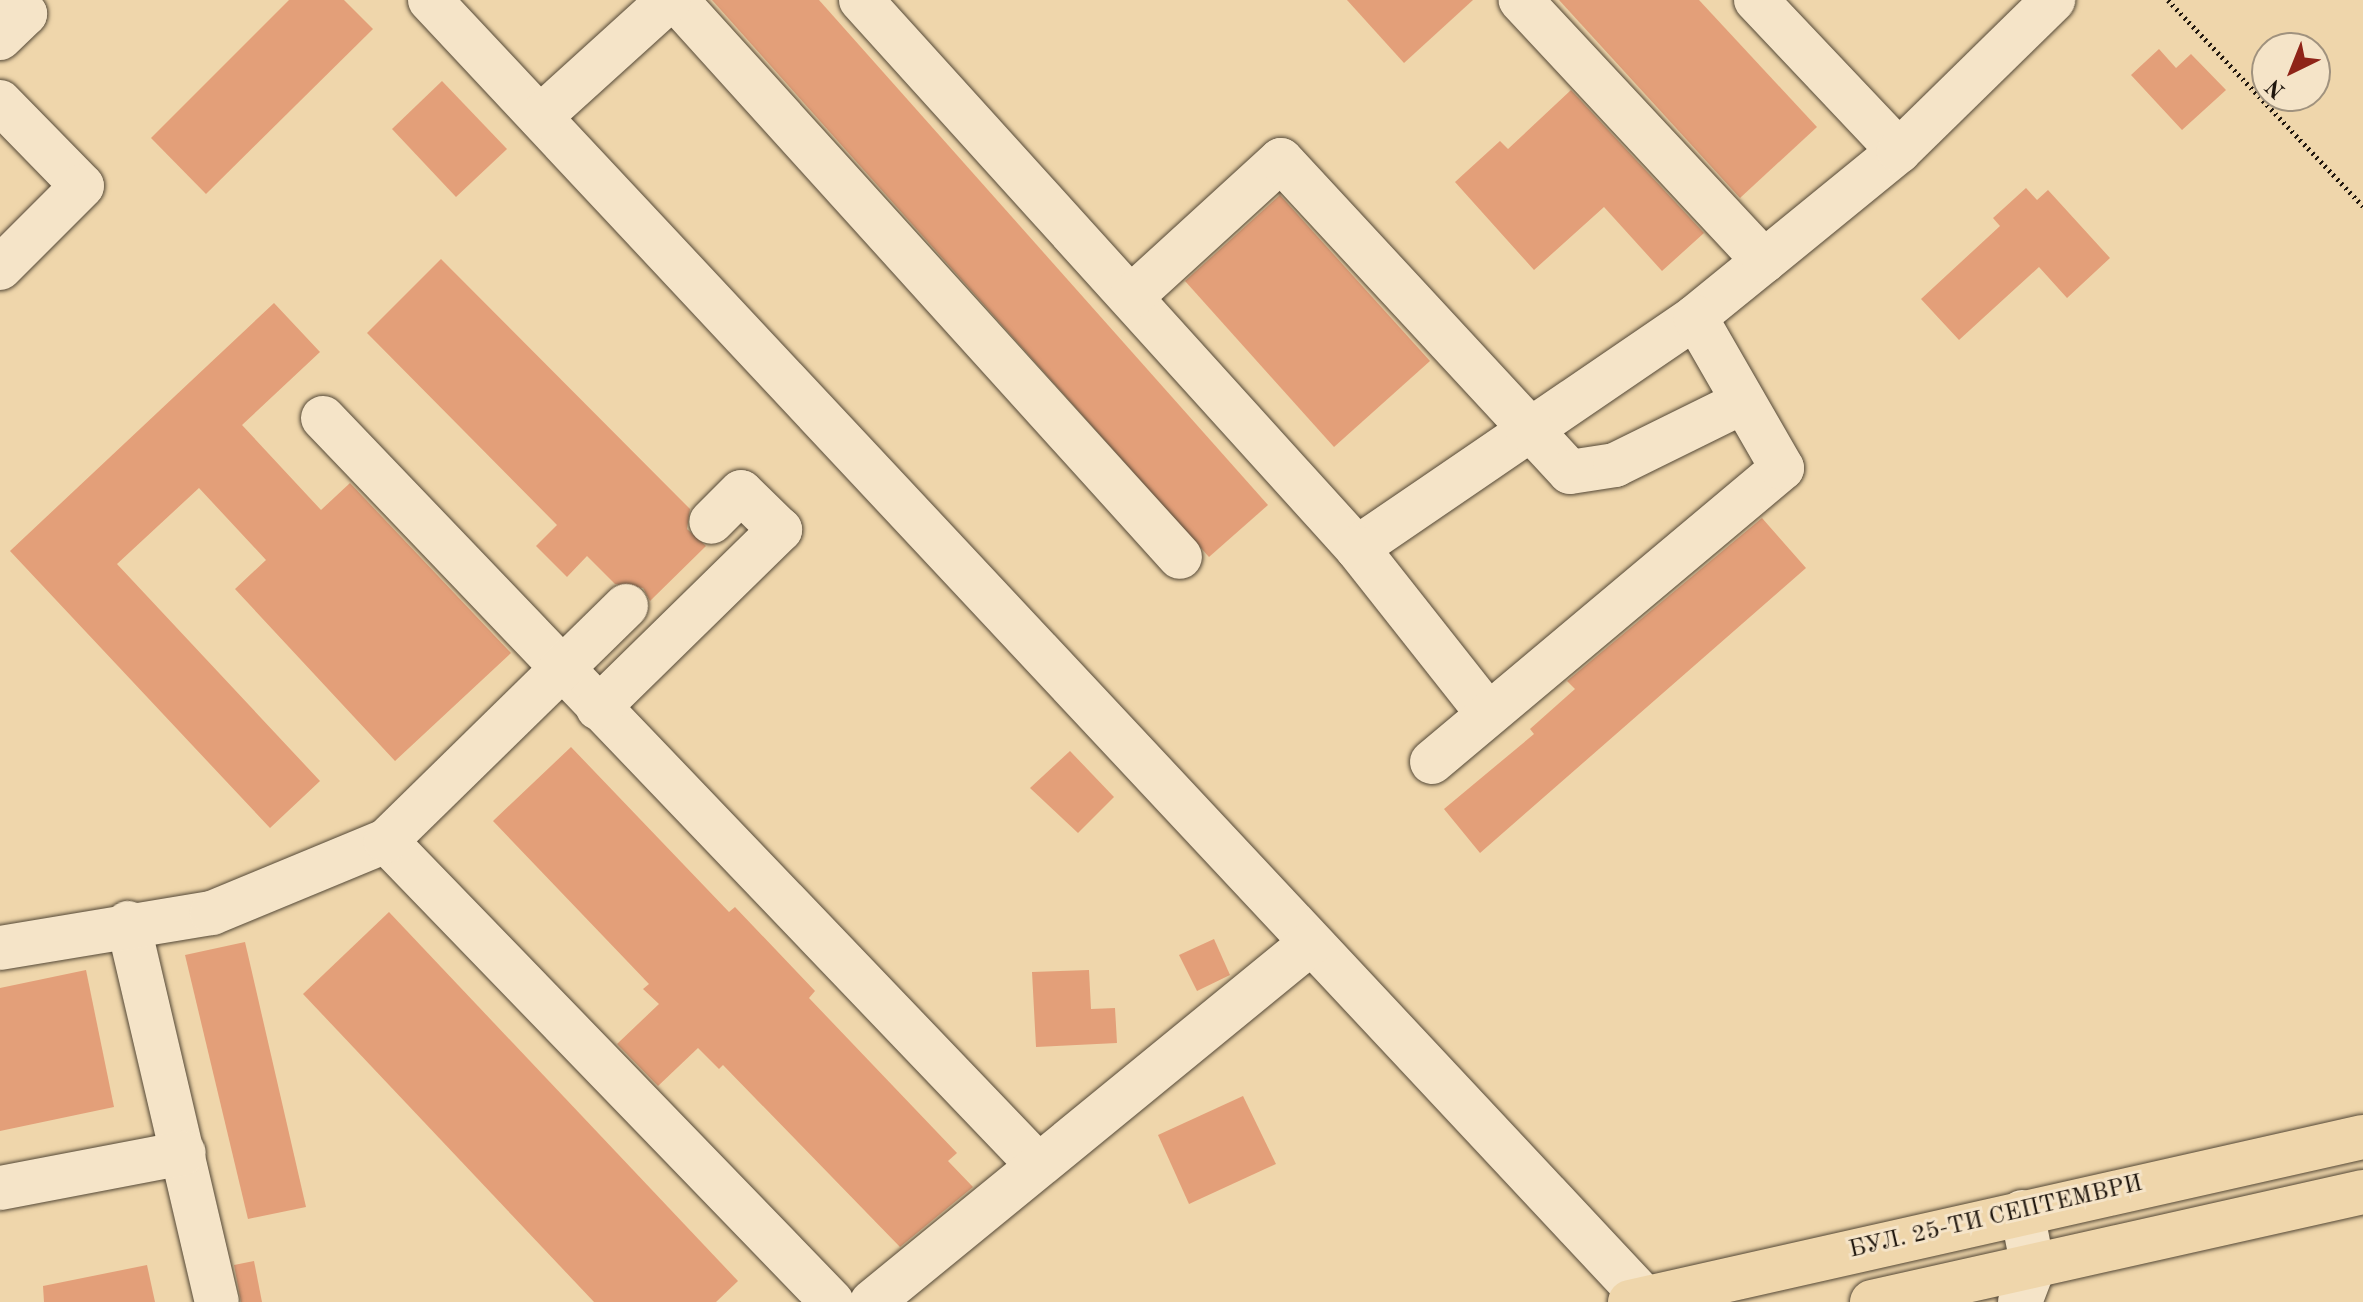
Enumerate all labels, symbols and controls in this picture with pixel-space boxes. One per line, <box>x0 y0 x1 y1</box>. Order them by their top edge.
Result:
north arrow <box>2251 32 2331 112</box>
text: N <box>2262 74 2290 102</box>
street label: БУЛ. 25-ТИ СЕПТЕМВРИ <box>1846 1170 2146 1266</box>

